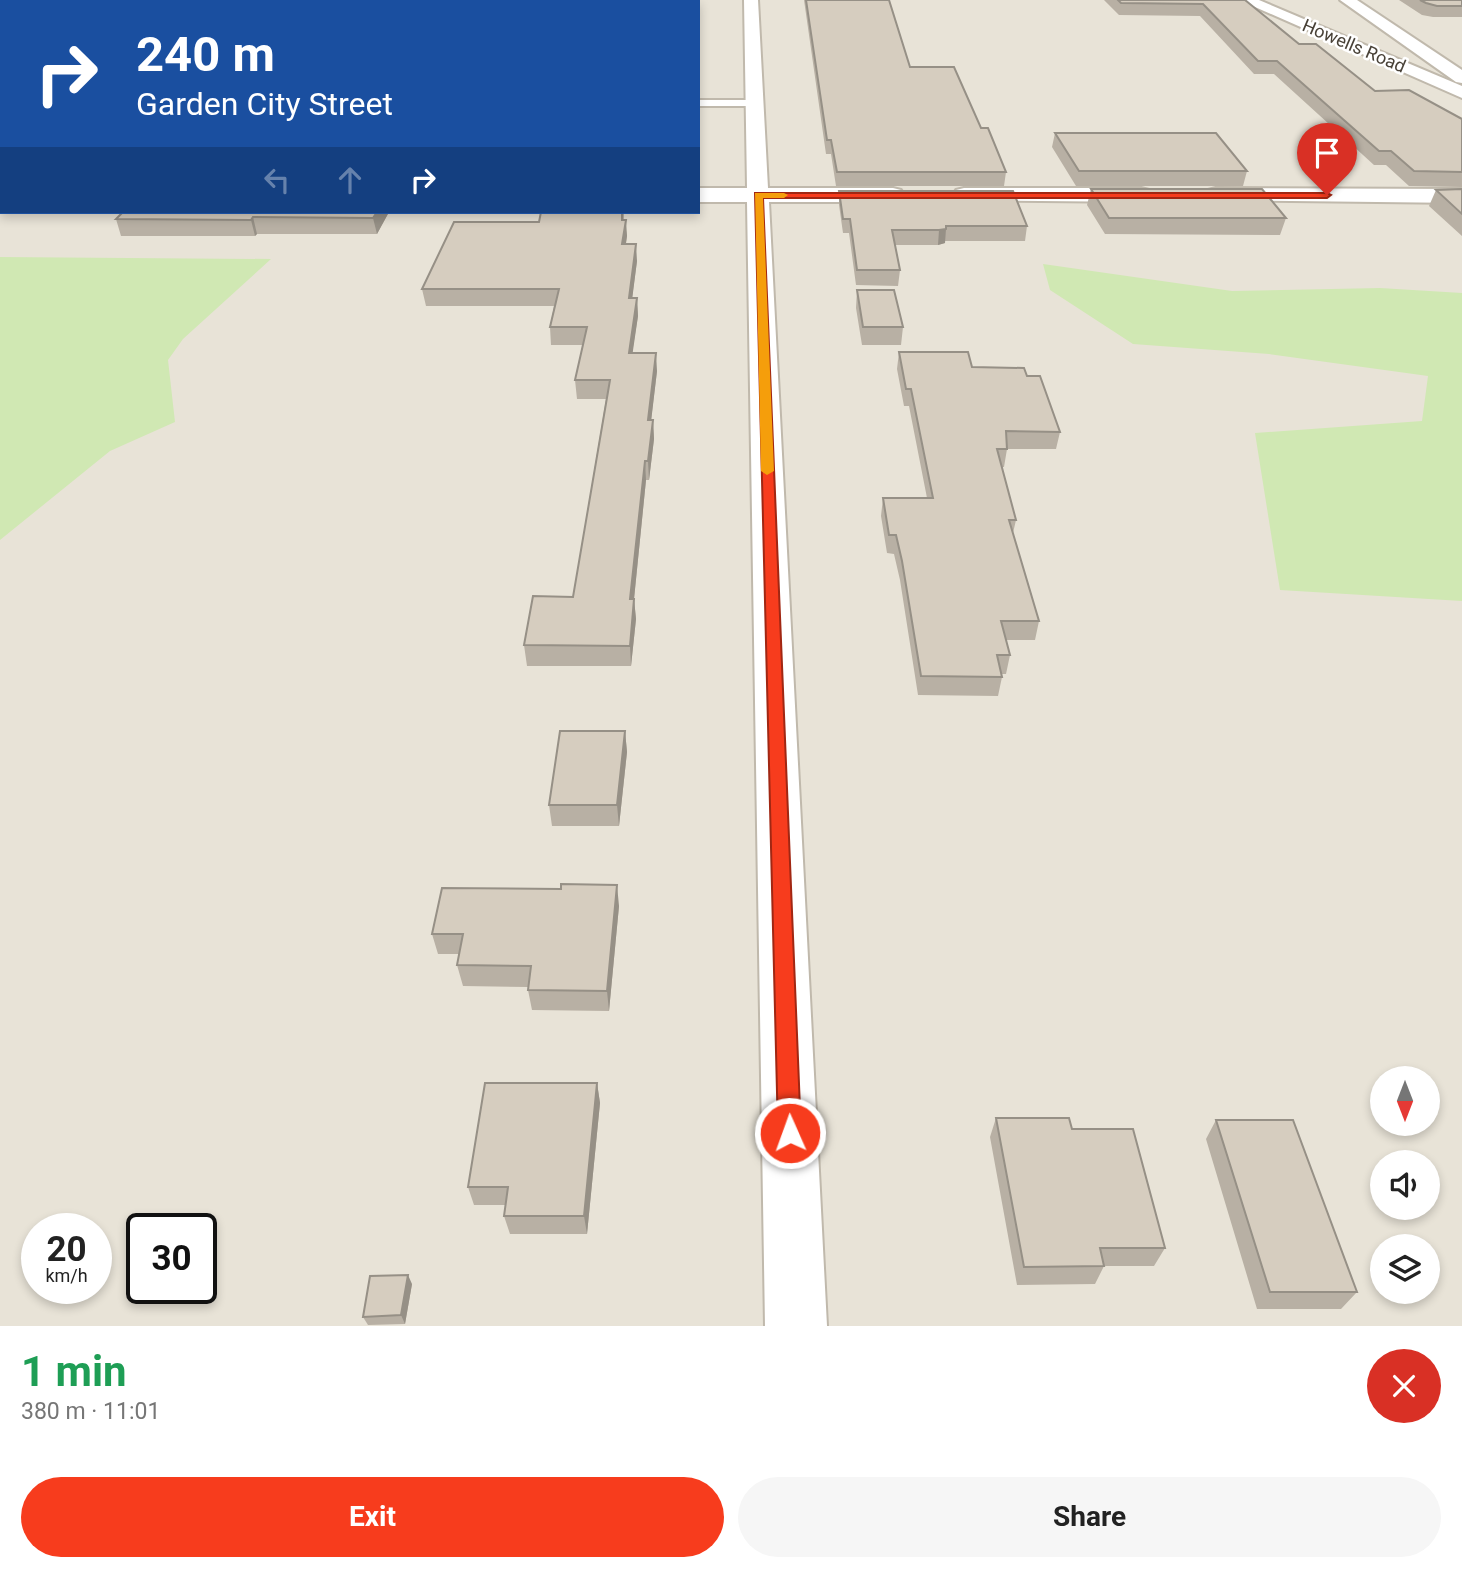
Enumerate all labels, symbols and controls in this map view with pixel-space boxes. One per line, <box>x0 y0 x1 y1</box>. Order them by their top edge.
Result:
street label: Howells Road <box>1299 14 1409 77</box>
text: 240 m <box>136 26 275 83</box>
icon: right <box>21 28 112 119</box>
text: Garden City Street <box>136 85 393 123</box>
pin <box>1297 123 1357 195</box>
icon: arrive <box>1308 134 1346 172</box>
icon: left <box>258 161 296 199</box>
icon: ahead <box>331 161 369 199</box>
icon: right <box>404 161 442 199</box>
north arrow <box>1370 1066 1440 1136</box>
map controls <box>1370 1066 1440 1304</box>
position arrow <box>753 1096 827 1170</box>
button: sound <box>1370 1150 1440 1220</box>
speed limit sign: 30 <box>126 1213 217 1304</box>
text: 20 <box>46 1229 87 1270</box>
button: layers <box>1370 1234 1440 1304</box>
text: km/h <box>45 1265 88 1286</box>
text: 1 min <box>21 1347 127 1396</box>
button: close <box>1367 1349 1441 1423</box>
text: 380 m · 11:01 <box>21 1398 160 1425</box>
button: Exit <box>21 1477 724 1557</box>
button: Share <box>738 1477 1441 1557</box>

